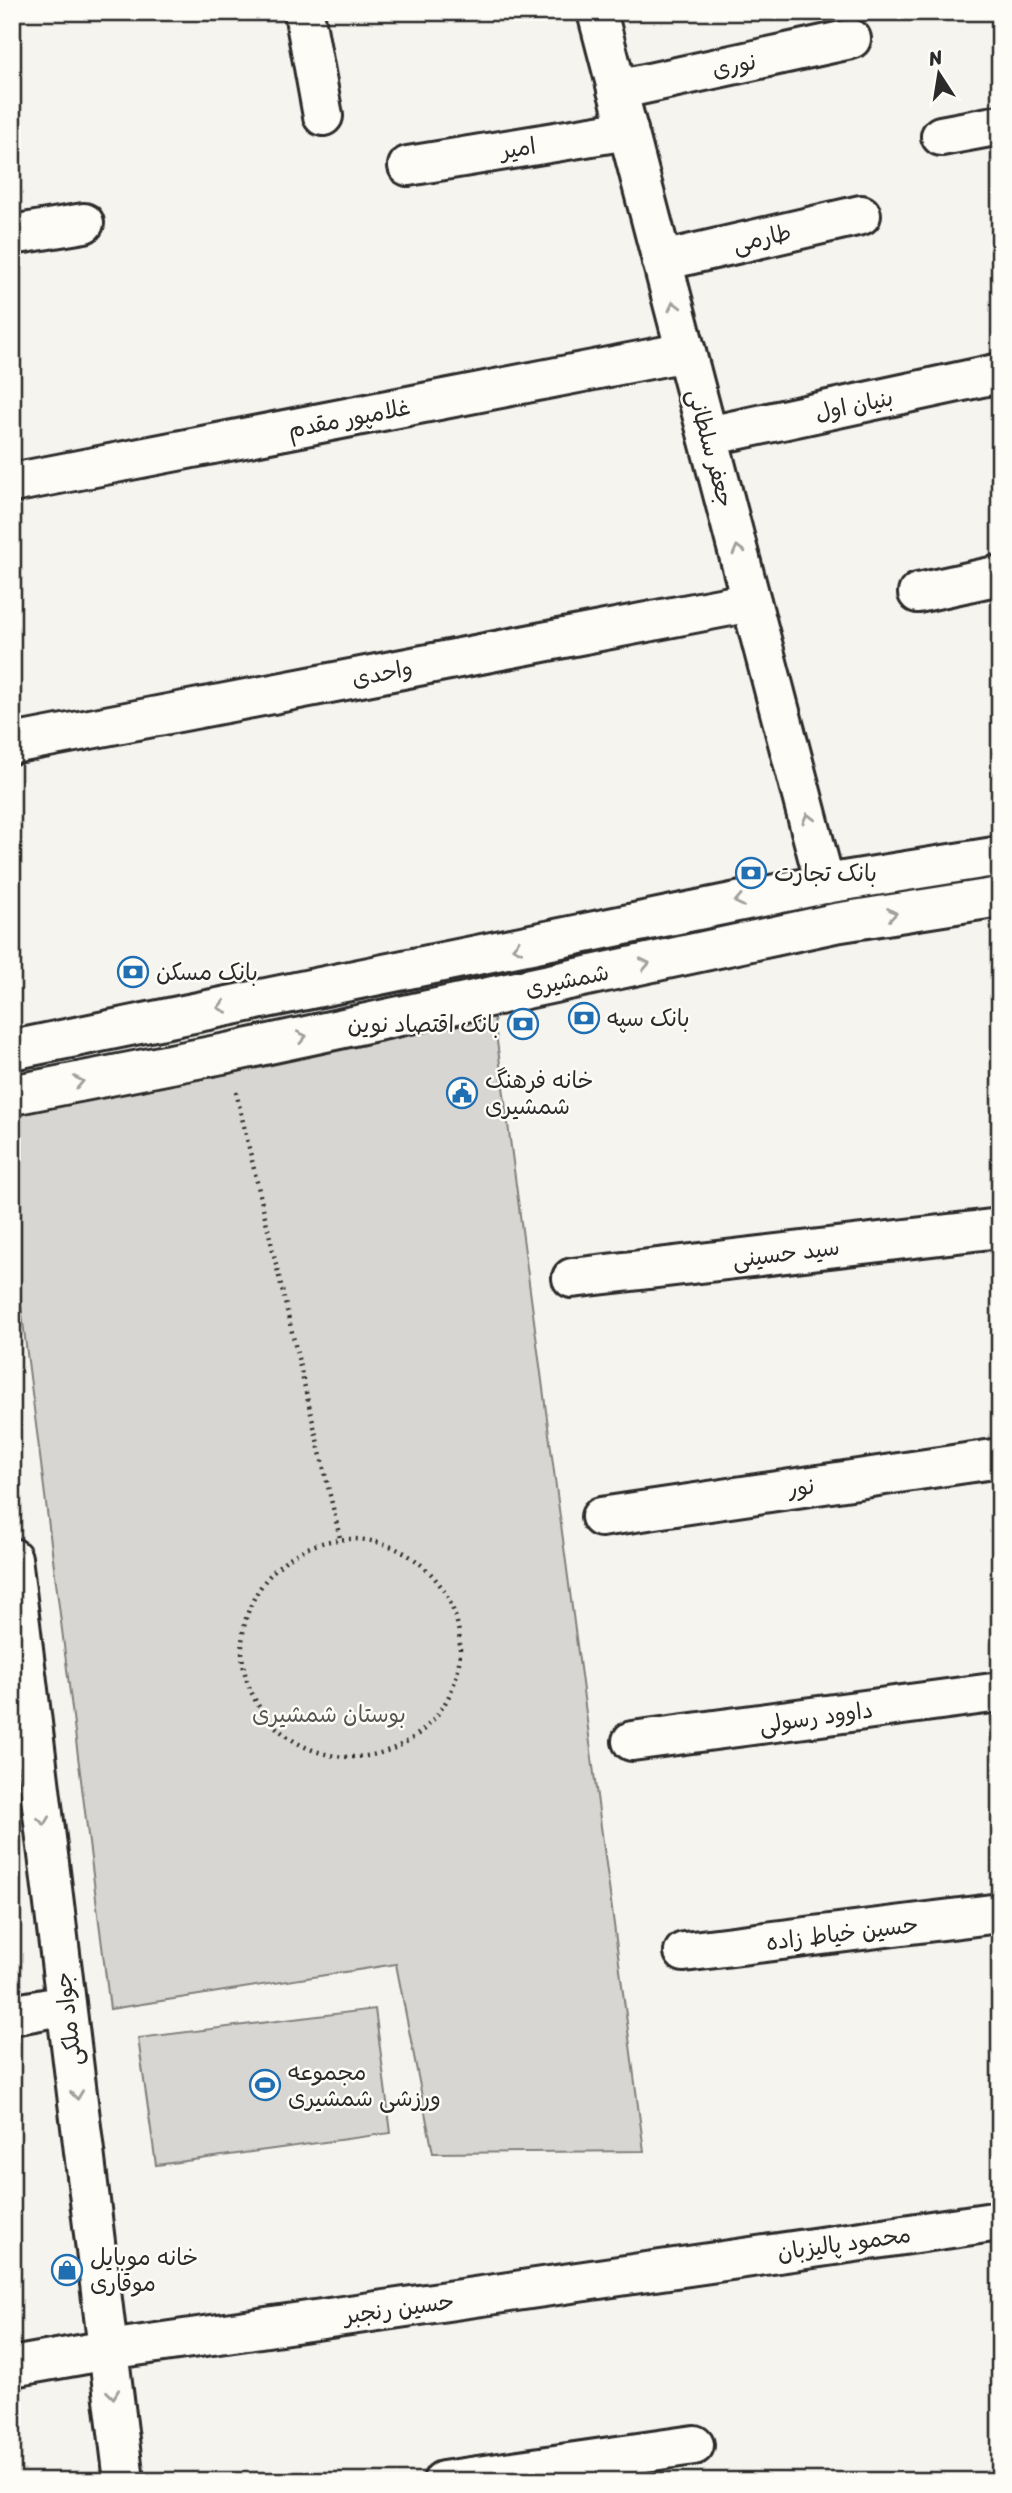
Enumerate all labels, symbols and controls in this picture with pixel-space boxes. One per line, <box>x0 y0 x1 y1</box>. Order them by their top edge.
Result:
north arrow <box>904 38 974 108</box>
text: N <box>925 40 946 76</box>
street label: نوری <box>708 41 760 90</box>
street label: امیر <box>495 125 539 172</box>
street label: طارمی <box>729 212 796 265</box>
one-way arrow <box>668 301 682 313</box>
street label: بنیان اول <box>811 377 897 434</box>
street label: جعفر سلطانی <box>675 384 746 512</box>
street label: غلامپور مقدم <box>284 387 414 450</box>
one-way arrow <box>731 545 746 557</box>
street label: واحدی <box>348 648 416 699</box>
one-way arrow <box>802 812 816 824</box>
place label: بانک تجارت <box>774 853 877 894</box>
bank icon: بانک تجارت <box>734 856 768 890</box>
one-way arrow <box>733 893 745 908</box>
one-way arrow <box>886 907 897 922</box>
one-way arrow <box>511 938 523 953</box>
place label: بانک مسکن <box>156 952 258 993</box>
street label: شمشیری <box>521 952 613 1009</box>
bank icon: بانک مسکن <box>116 955 150 989</box>
one-way arrow <box>639 957 651 972</box>
place label: بانک سپه <box>607 998 690 1039</box>
one-way arrow <box>216 999 228 1014</box>
bank icon: بانک سپه <box>567 1001 601 1035</box>
place label: بانک اقتصاد نوین <box>348 1004 500 1045</box>
bank icon: بانک اقتصاد نوین <box>506 1007 540 1041</box>
one-way arrow <box>296 1030 308 1045</box>
place label: خانه فرهنگ شمشیری <box>485 1060 594 1127</box>
one-way arrow <box>73 1075 85 1090</box>
public building icon: خانه فرهنگ شمشیری <box>445 1076 479 1110</box>
street label: سید حسینی <box>730 1227 842 1280</box>
street label: نور <box>784 1465 817 1510</box>
street label: داوود رسولی <box>757 1689 876 1746</box>
park label: بوستان شمشیری <box>252 1694 406 1735</box>
one-way arrow <box>36 1815 51 1826</box>
street label: حسین خیاط زاده <box>764 1904 921 1963</box>
street label: جواد ملکی <box>42 1970 95 2068</box>
place label: مجموعه ورزشی شمشیری <box>288 2052 441 2119</box>
sports icon: مجموعه ورزشی شمشیری <box>248 2068 282 2102</box>
one-way arrow <box>70 2089 85 2101</box>
street label: محمود پالیزبان <box>774 2214 914 2273</box>
place label: خانه موبایل موقاری <box>90 2237 198 2304</box>
shop icon: خانه موبایل موقاری <box>50 2253 84 2287</box>
street label: حسین رنجبر <box>339 2280 457 2337</box>
one-way arrow <box>106 2388 121 2400</box>

